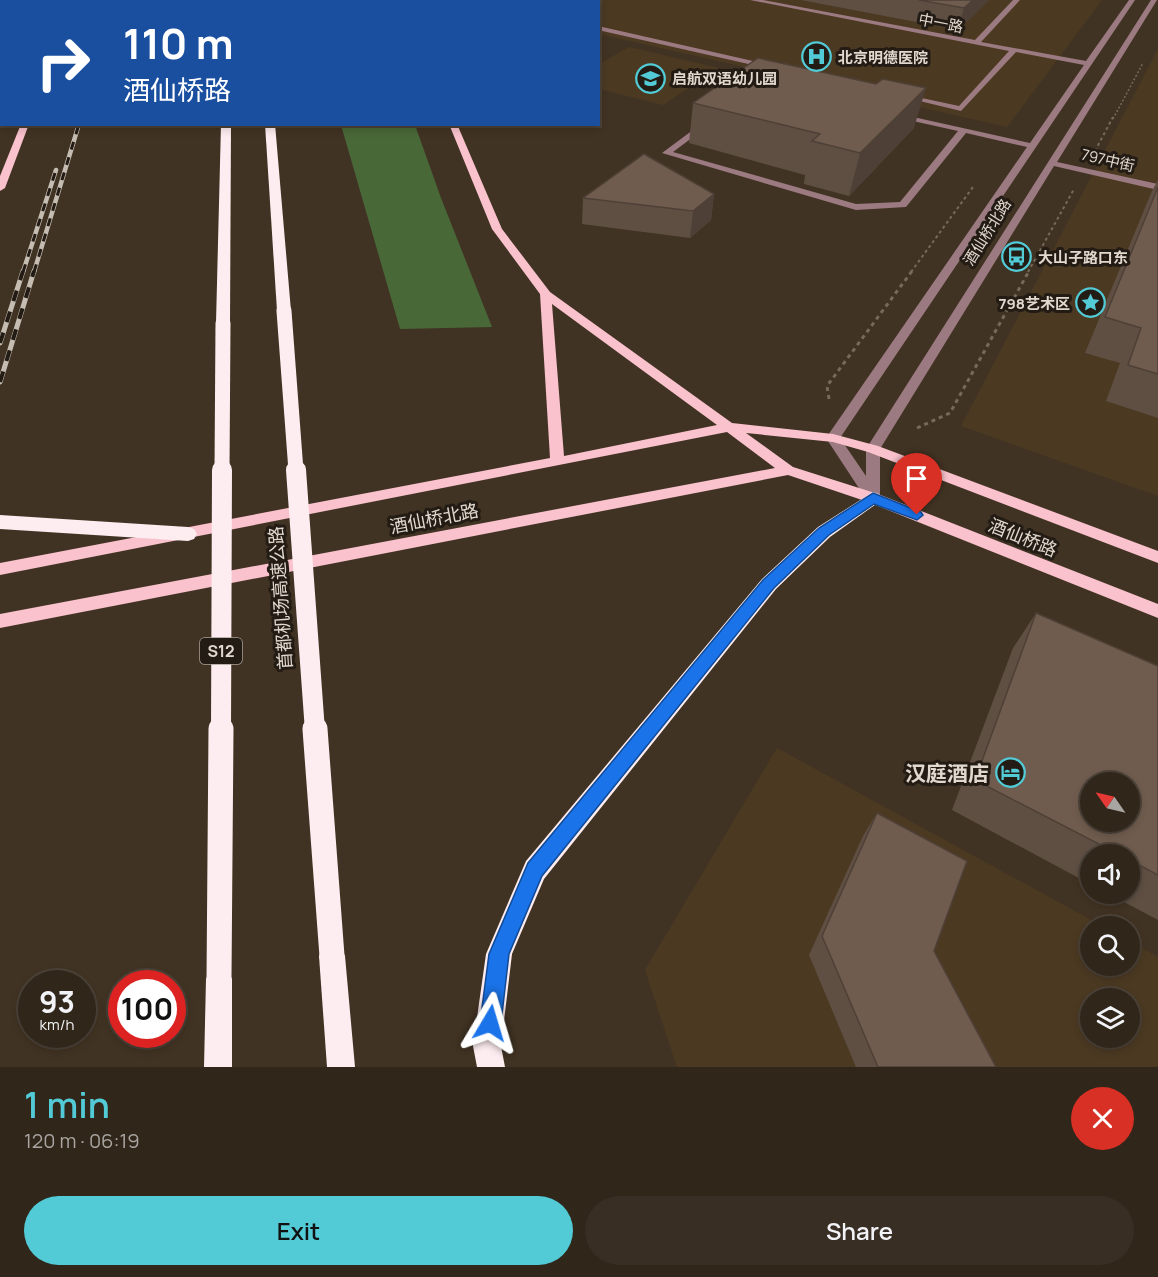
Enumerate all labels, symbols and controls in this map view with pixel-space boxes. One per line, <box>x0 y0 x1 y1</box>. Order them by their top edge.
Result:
street label: 中一路 <box>917 8 965 38</box>
text: 110 m <box>123 14 234 72</box>
icon: right <box>24 24 102 102</box>
hospital icon: 北京明德医院 <box>801 41 833 73</box>
place label: 北京明德医院 <box>838 47 928 68</box>
school or university icon: 启航双语幼儿园 <box>635 62 667 94</box>
place label: 启航双语幼儿园 <box>672 68 777 89</box>
text: 酒仙桥路 <box>123 71 231 108</box>
street label: 797中街 <box>1079 144 1137 176</box>
street label: 酒仙桥北路 <box>958 195 1016 269</box>
bus stop icon: 大山子路口东 <box>1001 241 1033 273</box>
place label: 大山子路口东 <box>1038 247 1128 268</box>
place icon: 798艺术区 <box>1075 287 1107 319</box>
place label: 798艺术区 <box>998 293 1070 314</box>
pin <box>891 453 942 515</box>
icon: arrive <box>900 462 933 495</box>
street label: 酒仙桥北路 <box>388 498 480 538</box>
street label: 酒仙桥路 <box>985 512 1061 562</box>
street label: 首都机场高速公路 <box>263 525 297 671</box>
road number: S12 <box>200 638 242 664</box>
hotel icon: 汉庭酒店 <box>994 757 1026 789</box>
place label: 汉庭酒店 <box>905 759 989 787</box>
north arrow <box>1080 772 1140 832</box>
map controls <box>1080 772 1140 1048</box>
button: sound <box>1080 844 1140 904</box>
button: search <box>1080 916 1140 976</box>
speed limit sign: 100 <box>108 970 186 1048</box>
text: 93 <box>39 981 75 1022</box>
button: layers <box>1080 988 1140 1048</box>
position arrow <box>458 991 522 1055</box>
text: km/h <box>40 1014 74 1035</box>
text: 1 min <box>24 1080 110 1129</box>
button: close <box>1071 1087 1134 1150</box>
text: 120 m · 06:19 <box>24 1127 140 1154</box>
button: Exit <box>24 1196 573 1265</box>
button: Share <box>585 1196 1134 1265</box>

